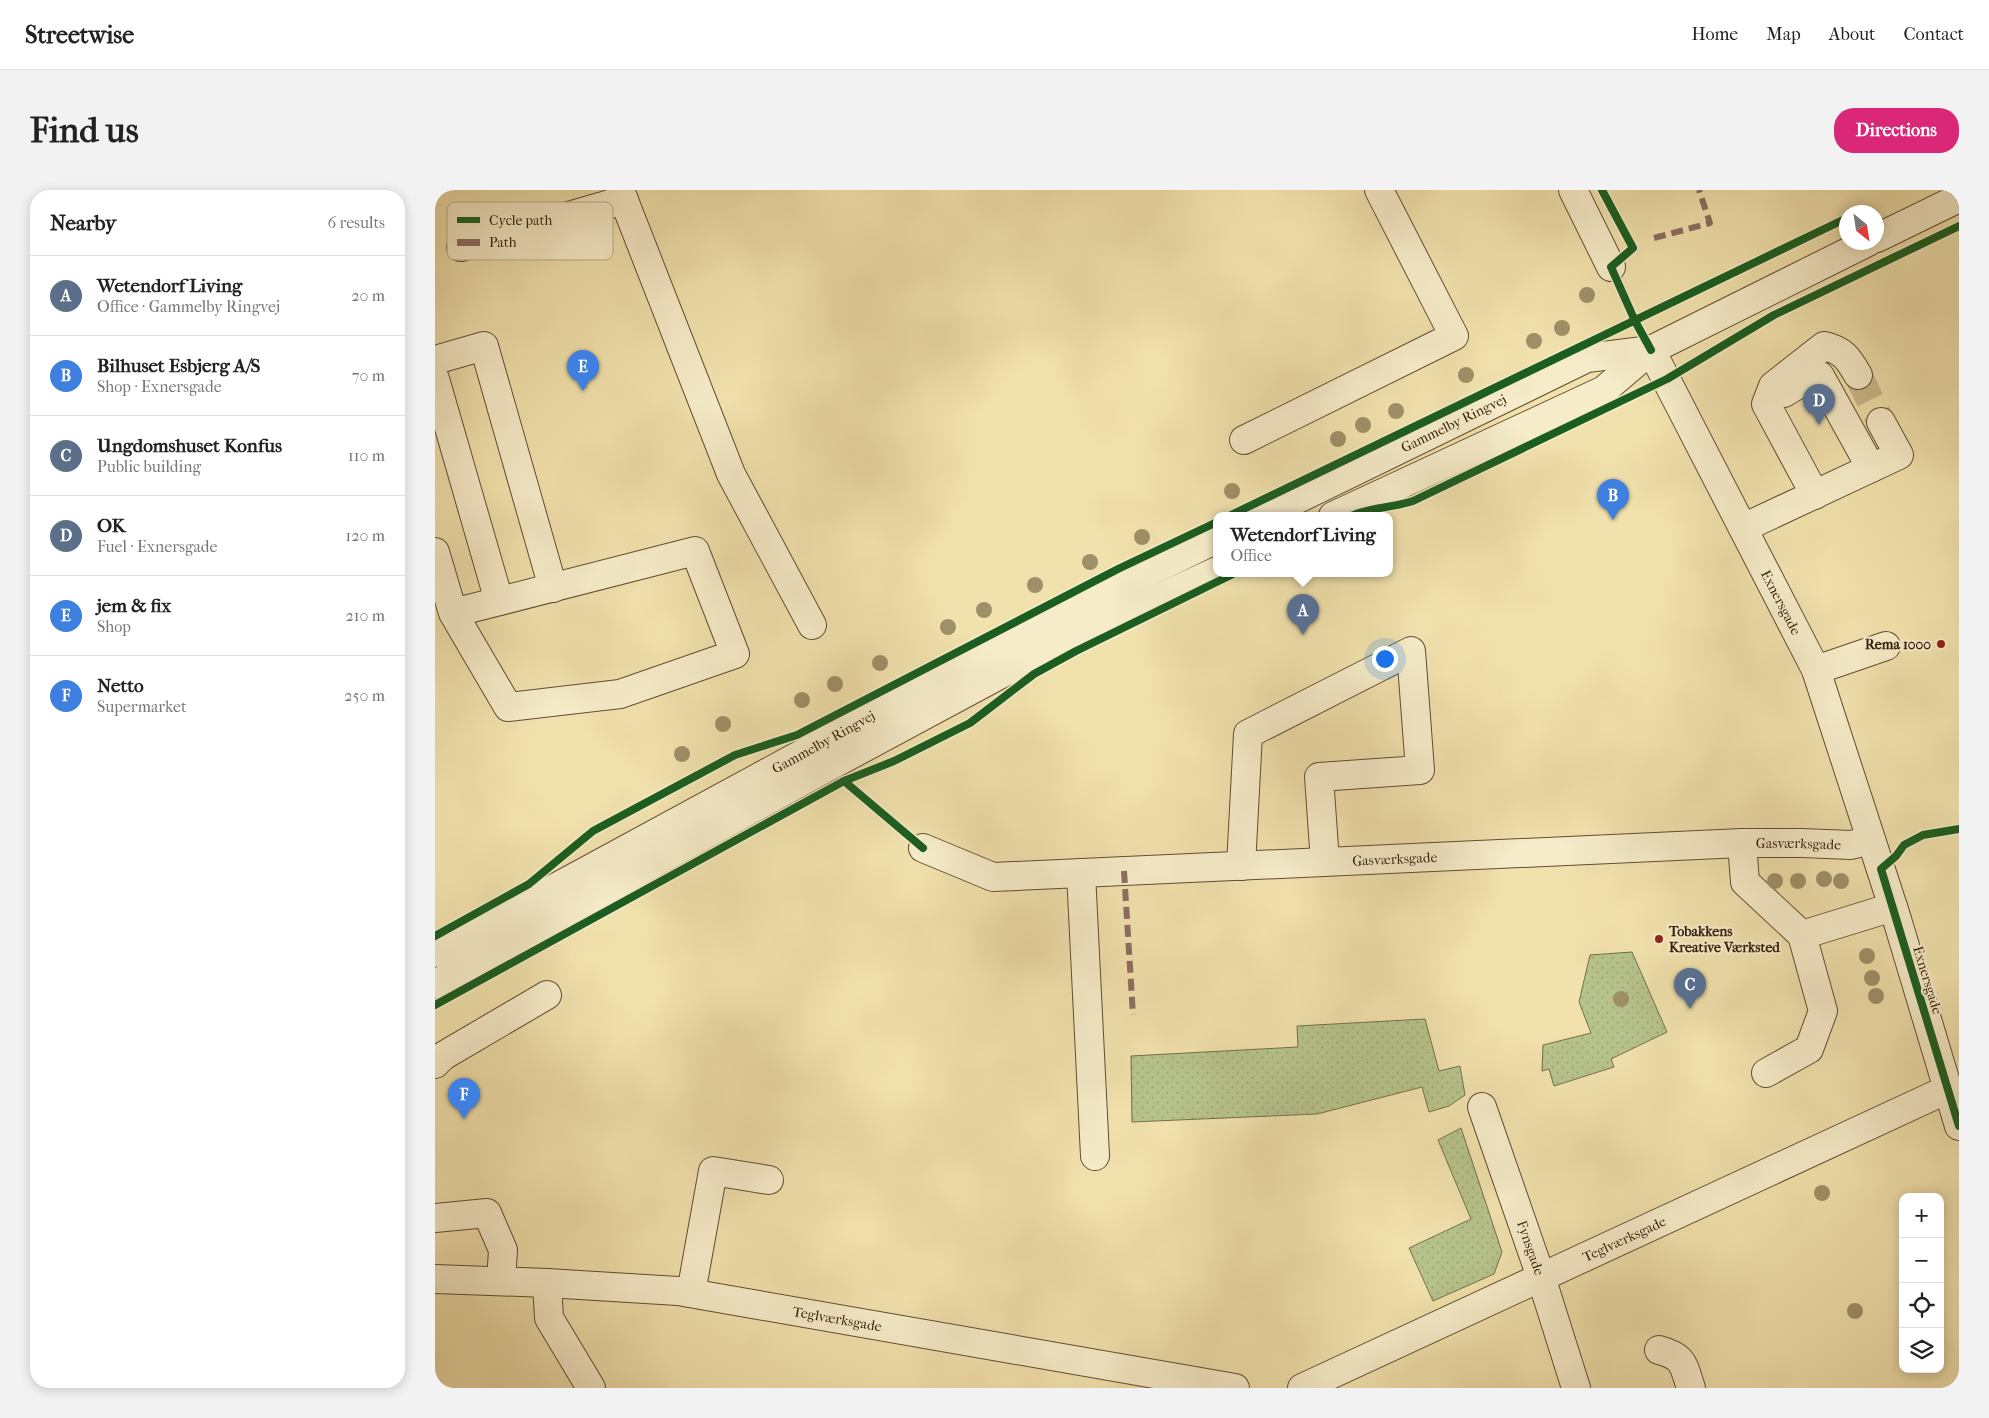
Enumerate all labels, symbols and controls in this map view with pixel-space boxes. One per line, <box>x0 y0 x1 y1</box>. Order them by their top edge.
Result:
text: Streetwise <box>25 21 134 49</box>
text: Home <box>1691 24 1738 45</box>
text: Map <box>1766 24 1801 45</box>
text: About <box>1829 24 1875 45</box>
text: Contact <box>1903 24 1964 45</box>
button: Directions <box>1834 108 1959 153</box>
text: Find us <box>30 110 139 151</box>
legend <box>447 202 613 260</box>
north arrow <box>1839 205 1884 250</box>
text: Nearby <box>50 211 116 235</box>
text: Cycle path <box>489 212 553 229</box>
text: 6 results <box>327 213 385 232</box>
text: Path <box>489 234 517 251</box>
text: Wetendorf Living <box>97 275 242 297</box>
text: A <box>61 286 71 305</box>
text: 20 m <box>351 286 385 305</box>
text: Office · Gammelby Ringvej <box>97 297 280 316</box>
pin: E <box>567 350 599 391</box>
text: Bilhuset Esbjerg A/S <box>97 355 260 377</box>
text: B <box>61 366 71 385</box>
text: 70 m <box>352 366 385 385</box>
text: Shop · Exnersgade <box>97 377 222 396</box>
pin: D <box>1803 384 1835 425</box>
street label: Gammelby Ringvej <box>1398 391 1509 456</box>
text: Ungdomshuset Konfus <box>97 435 282 457</box>
text: C <box>61 446 71 465</box>
text: 110 m <box>348 446 385 465</box>
text: Public building <box>97 457 201 476</box>
pin: B <box>1597 479 1629 520</box>
popup <box>1213 512 1393 577</box>
text: OK <box>97 515 126 537</box>
text: Wetendorf Living <box>1230 524 1376 546</box>
text: D <box>60 526 72 545</box>
text: 120 m <box>346 526 385 545</box>
text: Fuel · Exnersgade <box>97 537 217 556</box>
text: Office <box>1230 546 1272 565</box>
street label: Exnersgade <box>1757 567 1804 638</box>
pin: A <box>1287 594 1319 635</box>
text: jem & fix <box>97 595 171 617</box>
text: E <box>61 606 71 625</box>
text: 210 m <box>346 606 385 625</box>
text: Shop <box>97 617 131 636</box>
place label: Rema 1000 <box>1865 636 1931 653</box>
marker: Rema 1000 <box>1935 638 1947 650</box>
your location <box>1372 646 1398 672</box>
text: Netto <box>97 675 144 697</box>
text: F <box>62 686 70 705</box>
text: 250 m <box>344 686 385 705</box>
text: Supermarket <box>97 697 187 716</box>
street label: Gammelby Ringvej <box>769 707 878 778</box>
street label: Gasværksgade <box>1756 835 1841 854</box>
street label: Gasværksgade <box>1352 849 1438 870</box>
place label: Tobakkens Kreative Værksted <box>1668 923 1781 956</box>
marker: Tobakkens Kreative Værksted <box>1653 933 1665 945</box>
street label: Exnersgade <box>1909 944 1946 1016</box>
pin: C <box>1674 968 1706 1009</box>
pin: F <box>448 1078 480 1119</box>
map controls <box>1899 1193 1944 1373</box>
button: + <box>1899 1193 1944 1238</box>
street label: Teglværksgade <box>1580 1213 1669 1266</box>
street label: Fynsgade <box>1513 1218 1548 1278</box>
button: − <box>1899 1238 1944 1283</box>
button: locate <box>1899 1283 1944 1328</box>
street label: Teglværksgade <box>791 1303 883 1335</box>
button: layers <box>1899 1328 1944 1373</box>

